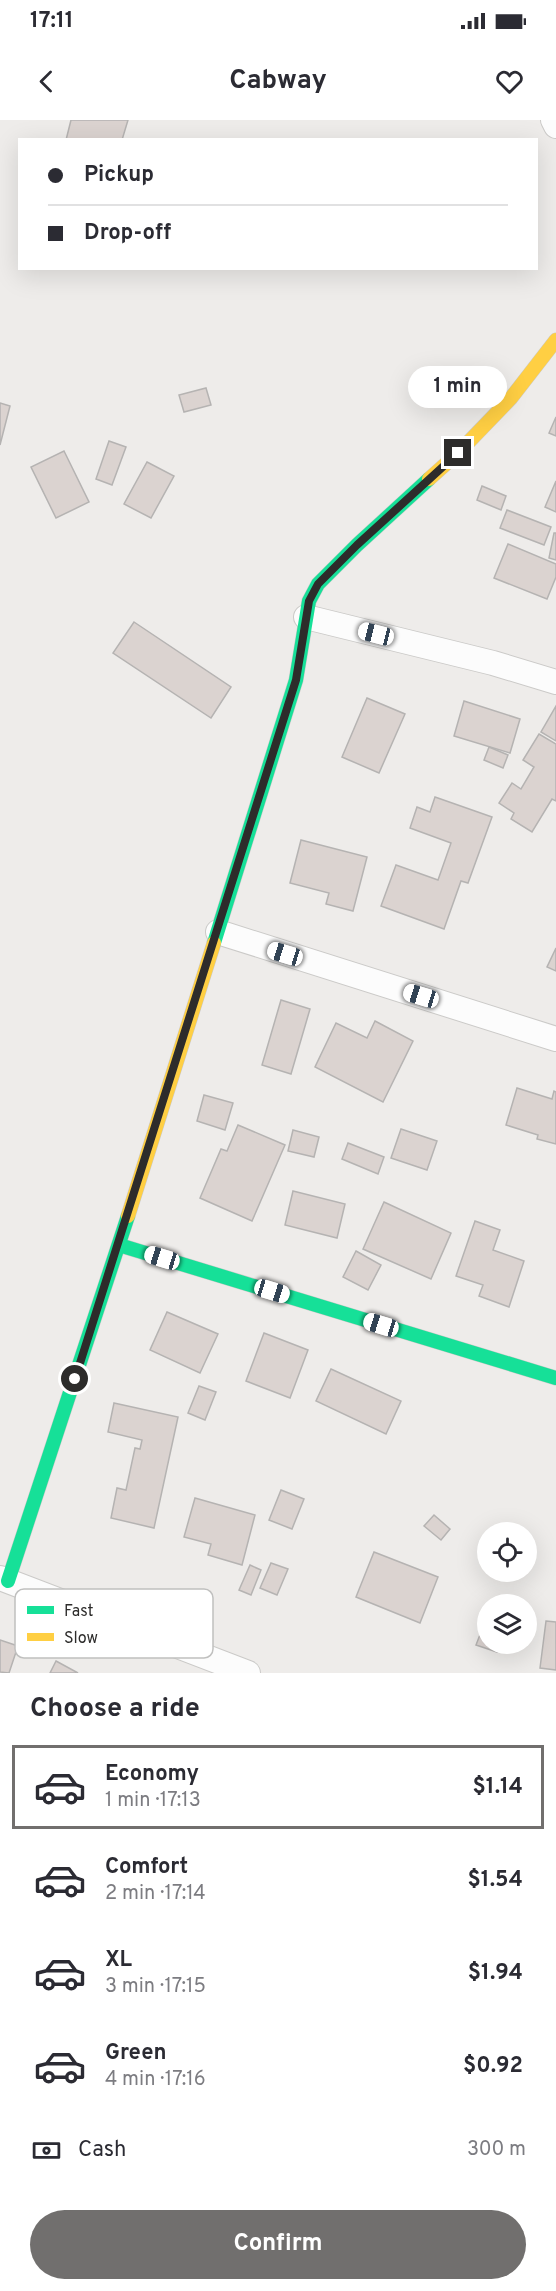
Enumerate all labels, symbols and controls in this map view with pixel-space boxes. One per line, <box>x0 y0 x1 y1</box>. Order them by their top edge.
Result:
text: 17:11 <box>30 8 74 35</box>
text: Cabway <box>229 64 327 98</box>
icon: back <box>30 65 63 98</box>
icon: heart <box>493 65 526 98</box>
text: Pickup <box>84 162 154 189</box>
text: Drop-off <box>84 220 171 247</box>
callout: 1 min <box>408 366 508 408</box>
text: 1 min <box>433 374 482 400</box>
route end <box>444 439 471 466</box>
car <box>356 621 396 647</box>
car <box>265 940 305 968</box>
car <box>401 982 441 1010</box>
car <box>142 1244 182 1272</box>
car <box>252 1277 292 1305</box>
car <box>361 1311 401 1339</box>
route start <box>61 1365 88 1392</box>
map controls <box>477 1522 537 1654</box>
button: locate <box>477 1522 537 1582</box>
legend <box>15 1589 213 1658</box>
button: layers <box>477 1594 537 1654</box>
text: Fast <box>64 1602 94 1622</box>
text: Slow <box>64 1629 98 1649</box>
text: Choose a ride <box>30 1692 200 1726</box>
icon: car <box>33 1760 87 1814</box>
text: Economy <box>105 1761 199 1788</box>
text: $1.14 <box>473 1774 523 1801</box>
text: 1 min · 17:13 <box>105 1788 201 1814</box>
icon: car <box>33 1853 87 1907</box>
text: Comfort <box>105 1854 188 1881</box>
text: $1.54 <box>467 1867 523 1894</box>
text: 2 min · 17:14 <box>105 1881 206 1907</box>
icon: car <box>33 1946 87 2000</box>
text: XL <box>105 1947 132 1974</box>
text: $1.94 <box>468 1960 523 1987</box>
text: 3 min · 17:15 <box>105 1974 206 2000</box>
icon: car <box>33 2039 87 2093</box>
text: Green <box>105 2040 167 2067</box>
text: $0.92 <box>463 2053 523 2080</box>
text: 4 min · 17:16 <box>105 2067 206 2093</box>
icon: cash <box>30 2134 63 2167</box>
text: Cash <box>78 2137 127 2164</box>
text: 300 m <box>467 2137 526 2163</box>
button: Confirm <box>30 2210 526 2279</box>

